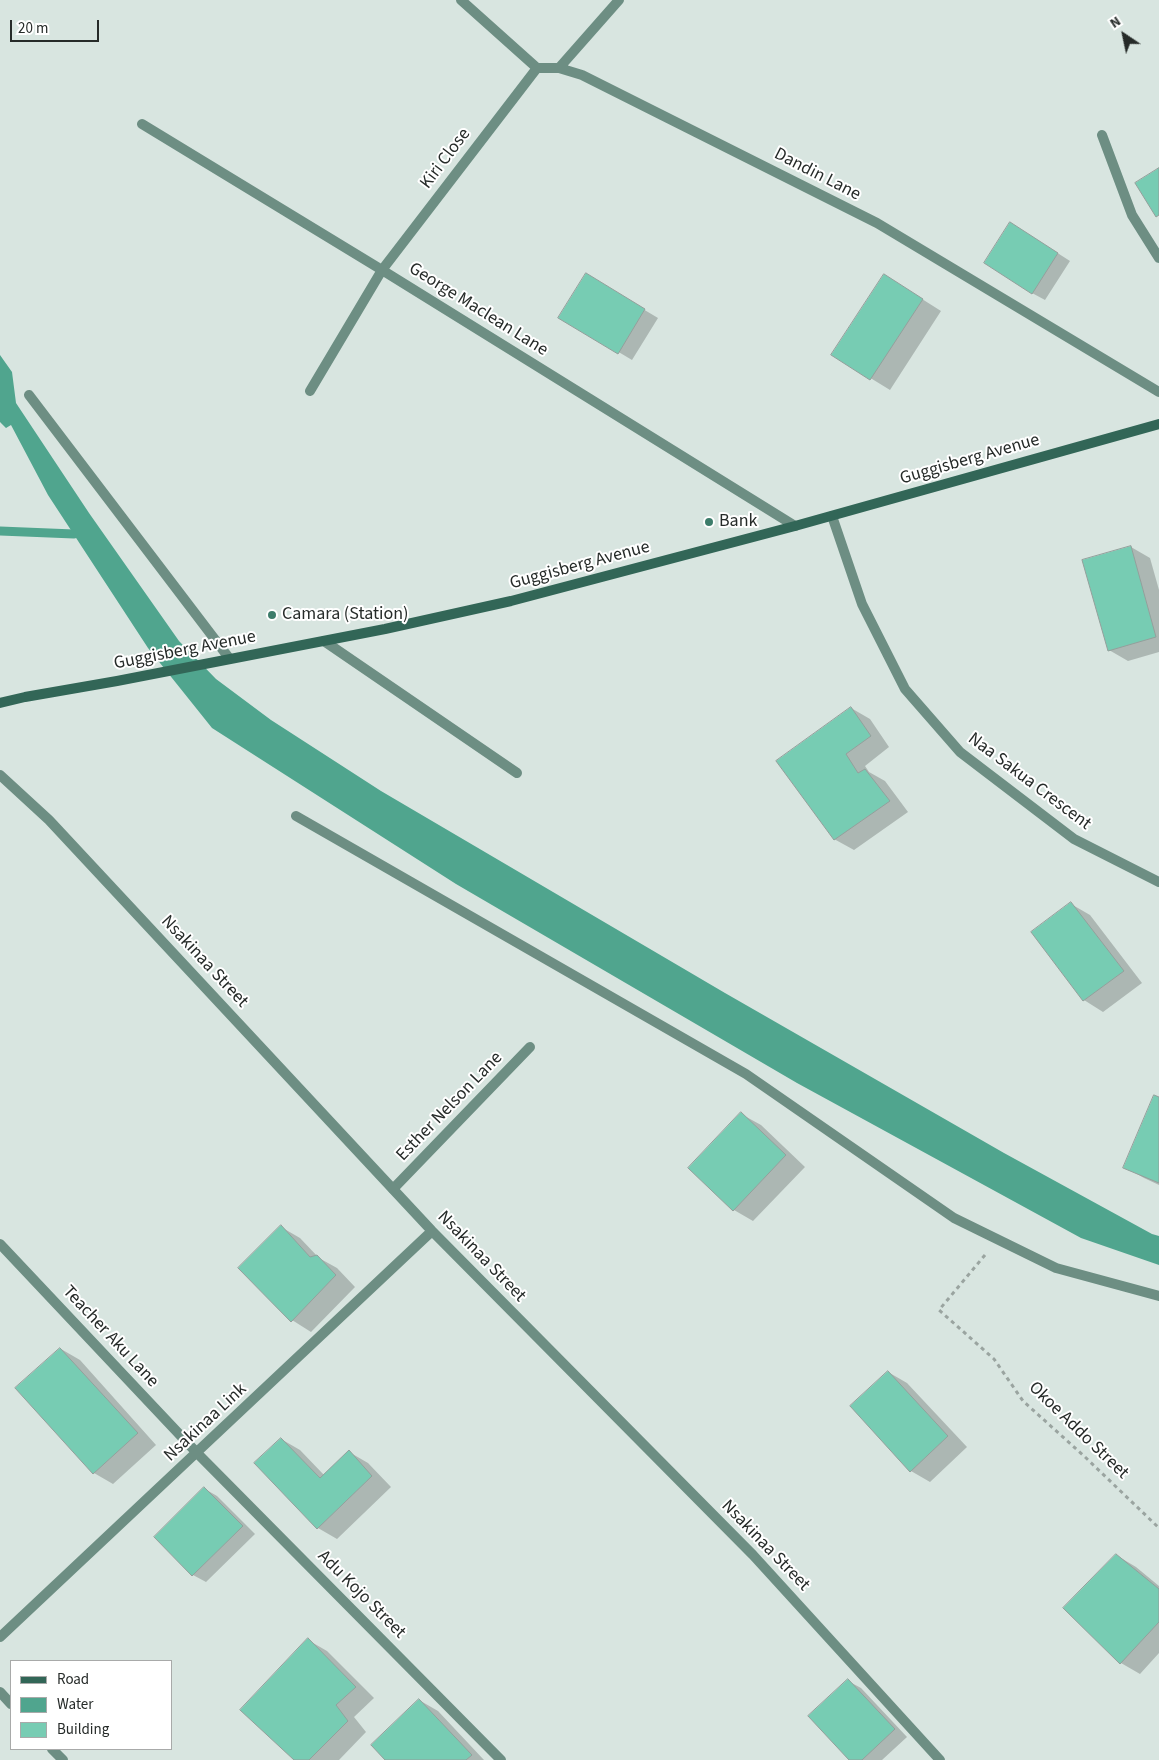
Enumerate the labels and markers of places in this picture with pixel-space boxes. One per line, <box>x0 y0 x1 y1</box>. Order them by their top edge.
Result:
place label: Bank <box>719 511 757 533</box>
marker: Bank <box>703 516 715 528</box>
place label: Camara (Station) <box>282 604 409 626</box>
marker: Camara (Station) <box>266 609 278 621</box>

